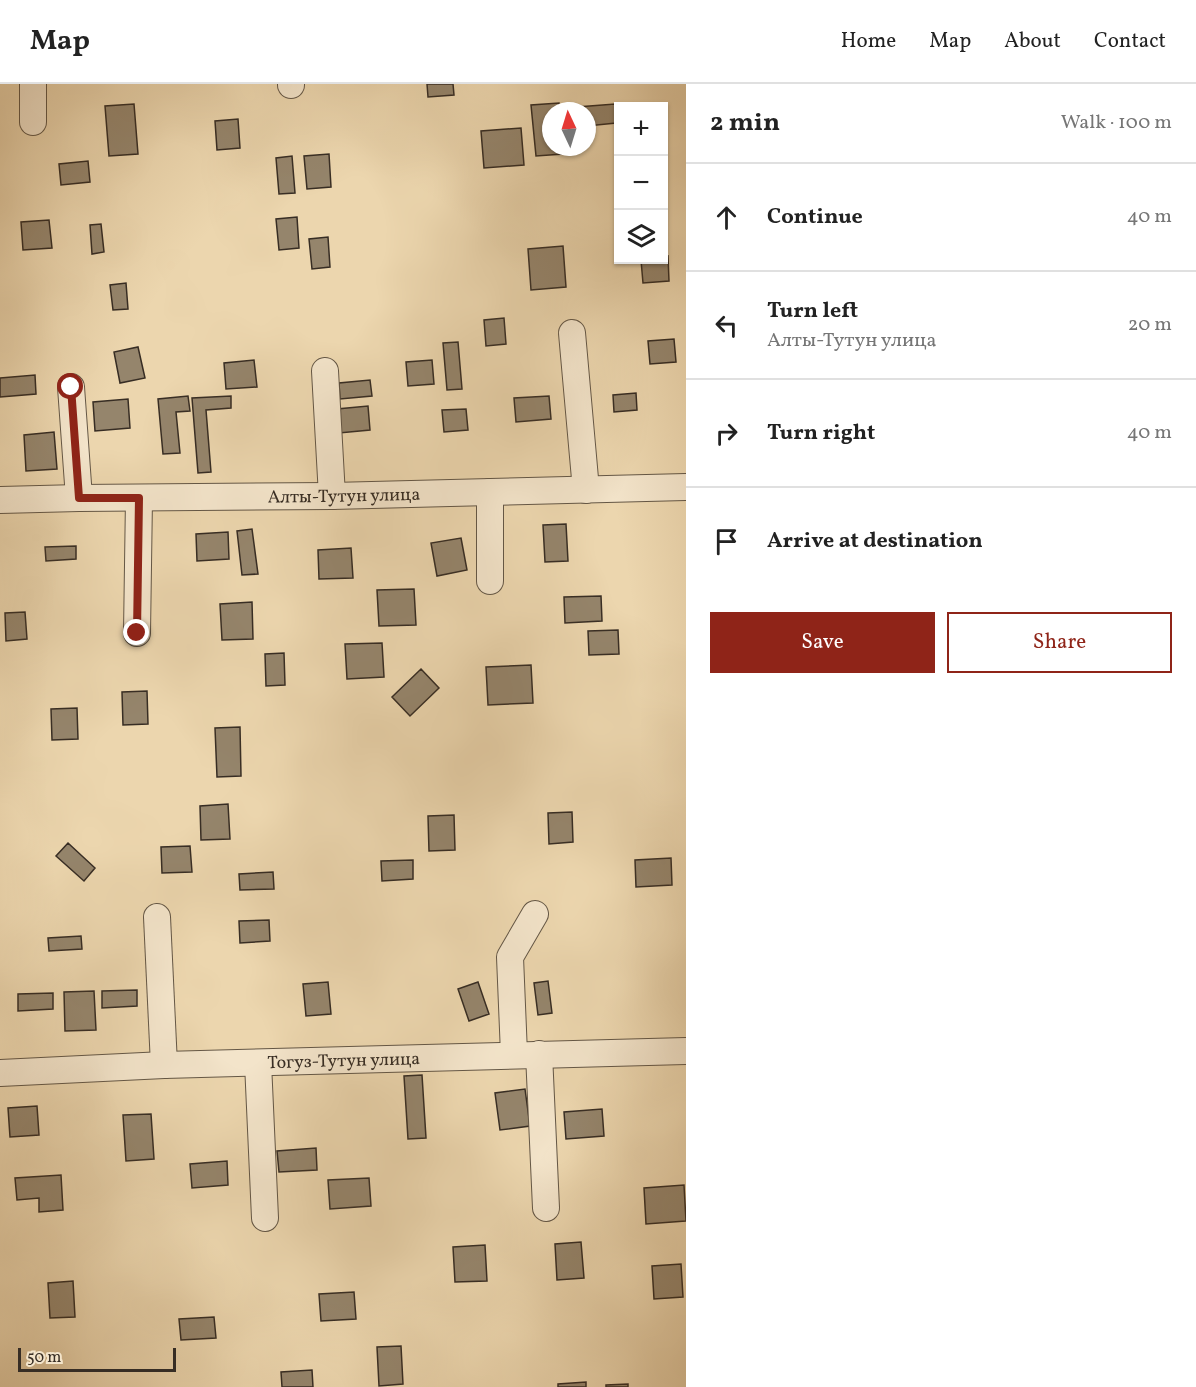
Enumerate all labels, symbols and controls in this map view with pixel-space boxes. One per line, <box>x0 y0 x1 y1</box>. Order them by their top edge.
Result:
text: Map <box>30 22 90 61</box>
text: Home <box>841 27 896 56</box>
text: Map <box>929 27 971 56</box>
text: About <box>1004 27 1061 56</box>
text: Contact <box>1094 27 1166 56</box>
north arrow <box>542 102 596 156</box>
map controls <box>614 102 668 264</box>
button: + <box>614 102 668 156</box>
text: 2 min <box>710 105 780 141</box>
text: Walk · 100 m <box>1061 109 1172 137</box>
button: − <box>614 156 668 210</box>
icon: ahead <box>710 201 743 234</box>
text: Continue <box>767 202 863 233</box>
text: 40 m <box>1127 203 1172 231</box>
button: layers <box>614 210 668 264</box>
text: Turn left <box>767 296 858 327</box>
icon: left <box>710 309 743 342</box>
text: 20 m <box>1128 311 1172 339</box>
text: Алты-Тутун улица <box>767 327 937 355</box>
route start <box>57 373 83 399</box>
icon: right <box>710 417 743 450</box>
text: Turn right <box>767 418 875 449</box>
text: 40 m <box>1127 419 1172 447</box>
street label: Алты-Тутун улица <box>268 483 421 511</box>
icon: arrive <box>710 525 743 558</box>
text: Arrive at destination <box>767 526 983 557</box>
button: Save <box>710 612 935 673</box>
button: Share <box>947 612 1172 673</box>
route end <box>123 619 149 645</box>
street label: Тогуз-Тутун улица <box>267 1047 421 1076</box>
scale bar <box>18 1345 176 1372</box>
text: 50 m <box>27 1347 61 1369</box>

